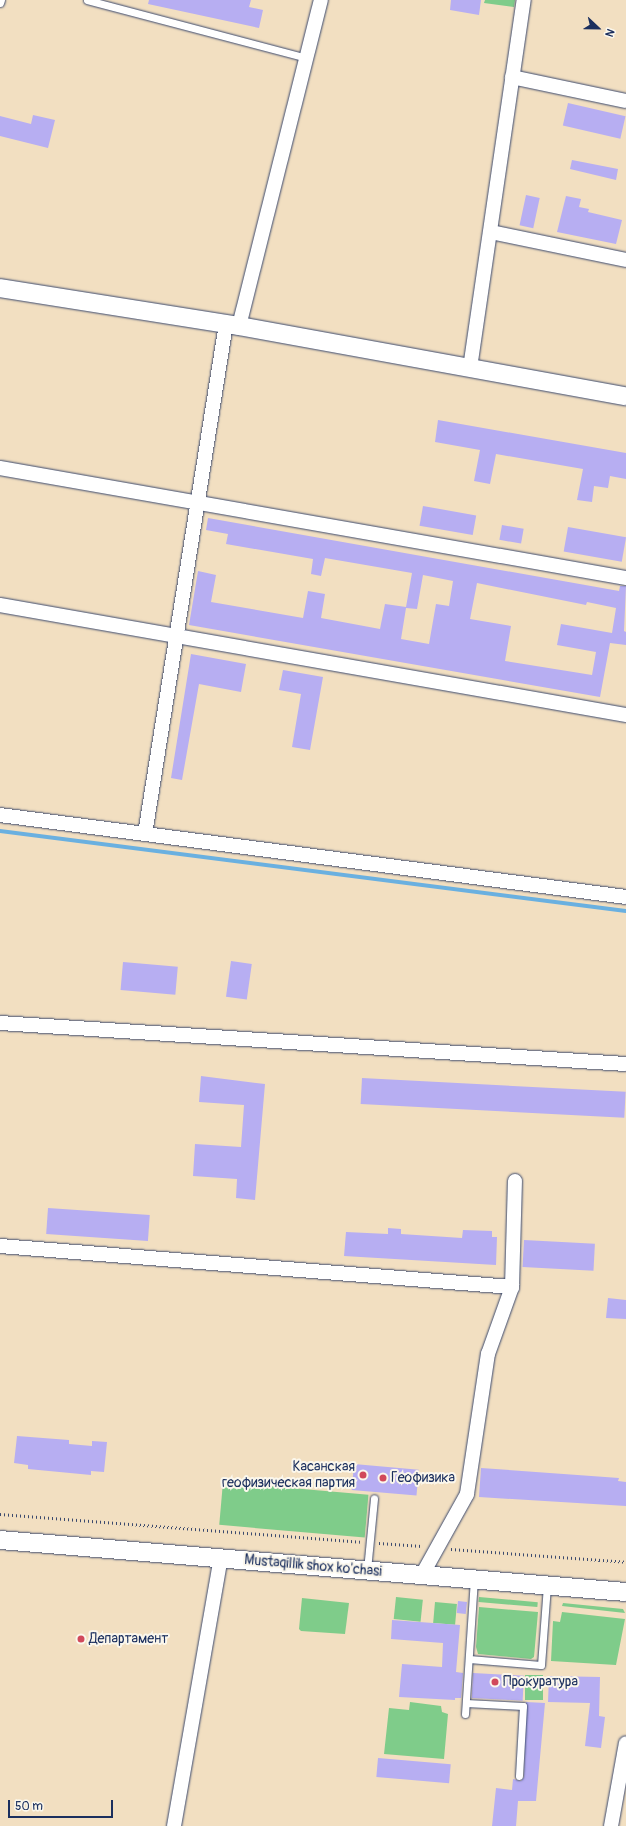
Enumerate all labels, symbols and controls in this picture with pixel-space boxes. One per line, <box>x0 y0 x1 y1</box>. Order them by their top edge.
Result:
north arrow <box>578 8 618 48</box>
text: N <box>602 27 617 39</box>
place label: Касанская геофизическая партия <box>222 1459 355 1492</box>
marker: Касанская геофизическая партия <box>358 1470 368 1480</box>
place label: Геофизика <box>391 1470 455 1486</box>
marker: Геофизика <box>378 1473 388 1483</box>
street label: Mustaqillik shox ko'chasi <box>244 1552 382 1580</box>
place label: Департамент <box>89 1631 168 1647</box>
marker: Департамент <box>76 1634 86 1644</box>
place label: Прокуратура <box>503 1674 578 1690</box>
marker: Прокуратура <box>490 1677 500 1687</box>
scale bar <box>10 1792 115 1818</box>
text: 50 m <box>15 1799 43 1814</box>

